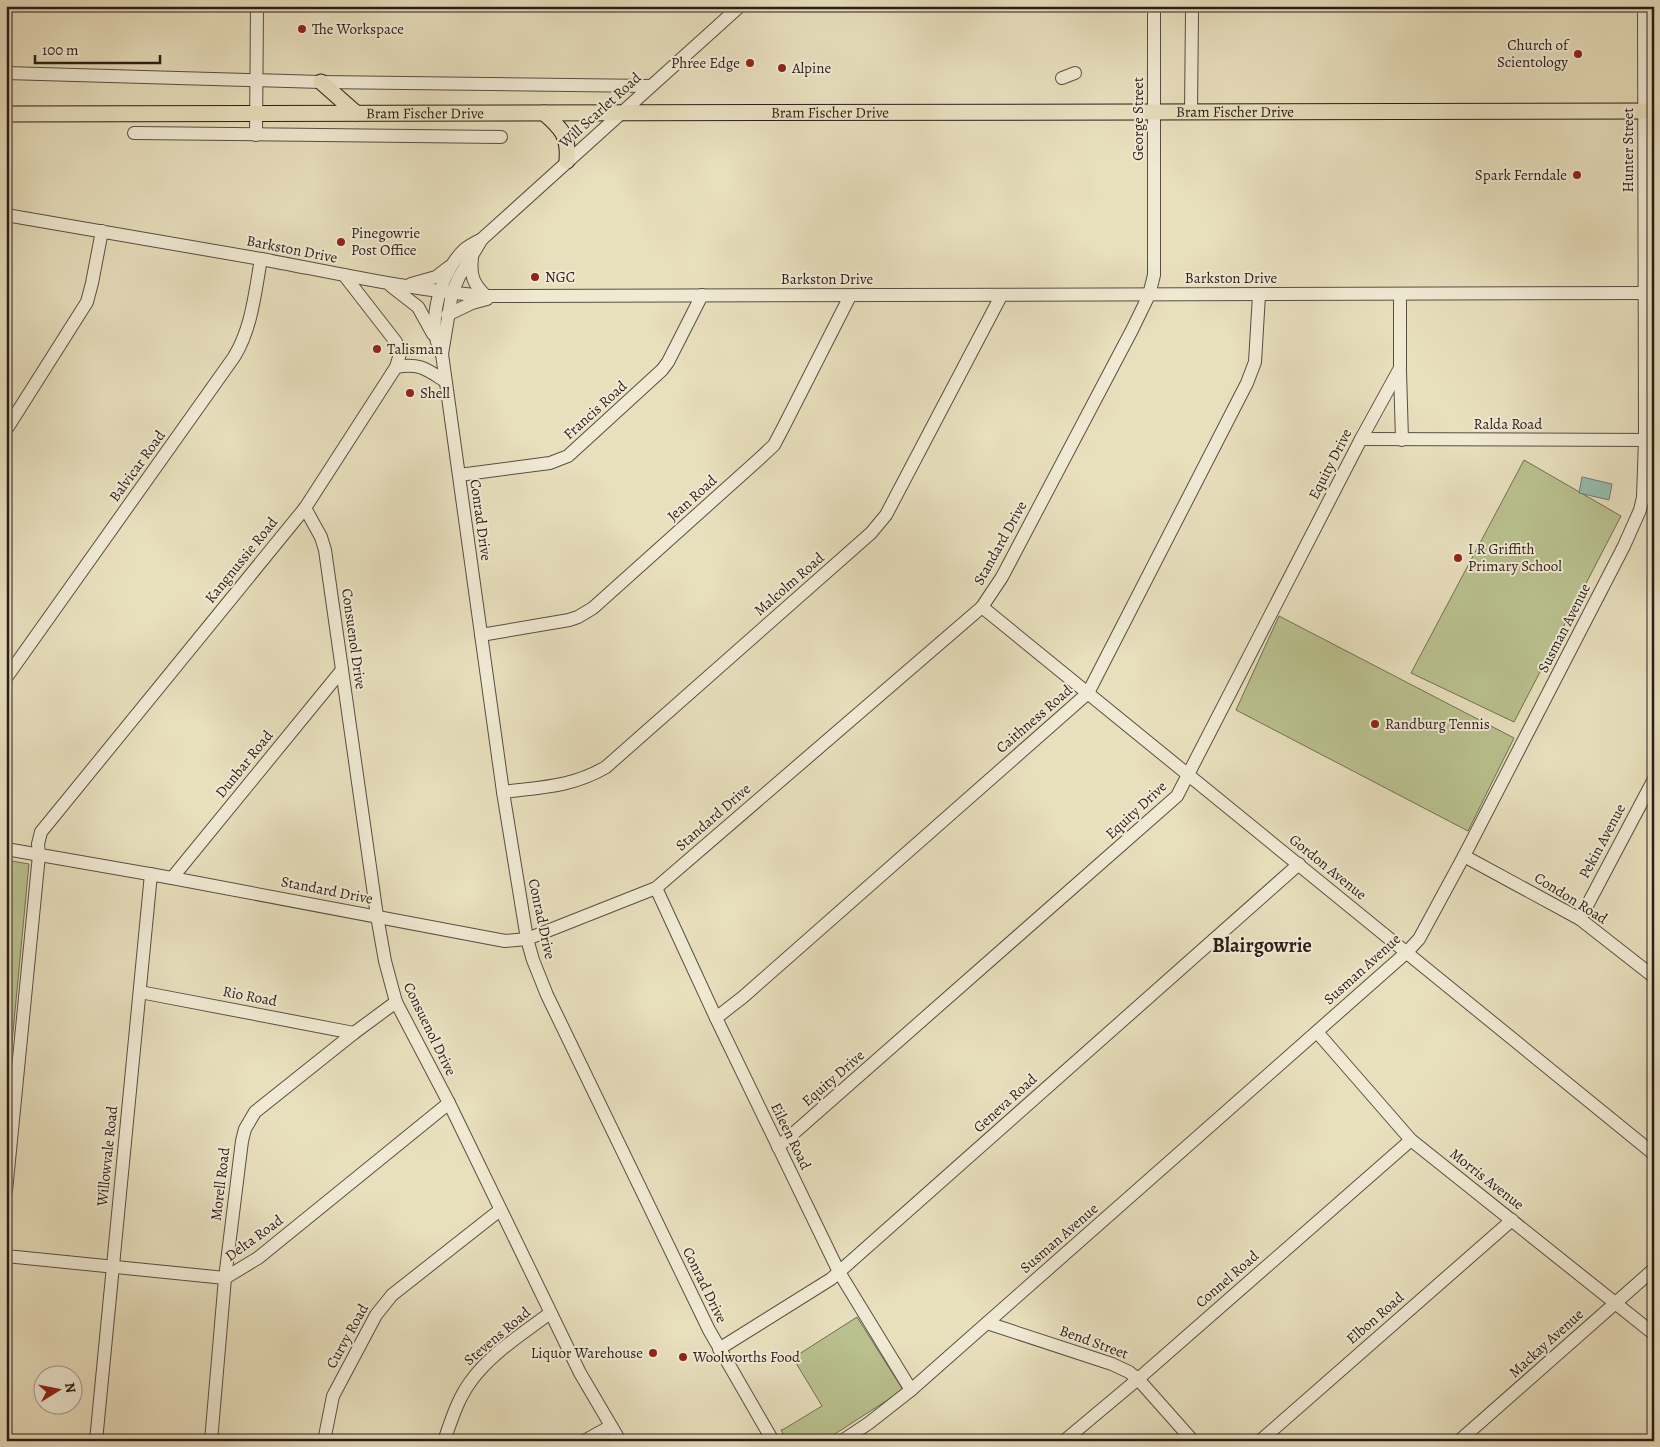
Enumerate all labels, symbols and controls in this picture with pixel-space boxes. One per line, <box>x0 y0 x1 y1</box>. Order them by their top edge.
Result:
place label: The Workspace <box>312 19 404 39</box>
marker: The Workspace <box>296 23 308 35</box>
scale bar <box>35 32 160 64</box>
place label: Church of Scientology <box>1497 35 1570 72</box>
text: 100 m <box>42 40 79 60</box>
marker: Church of Scientology <box>1572 48 1584 60</box>
place label: Phree Edge <box>671 53 740 73</box>
marker: Phree Edge <box>744 57 756 69</box>
place label: Alpine <box>791 58 831 78</box>
marker: Alpine <box>776 62 788 74</box>
street label: Will Scarlet Road <box>554 67 646 153</box>
street label: George Street <box>1128 77 1148 161</box>
street label: Bram Fischer Drive <box>771 102 889 123</box>
street label: Bram Fischer Drive <box>1176 102 1294 122</box>
street label: Bram Fischer Drive <box>366 103 484 123</box>
street label: Hunter Street <box>1618 107 1638 192</box>
place label: Spark Ferndale <box>1475 165 1567 185</box>
marker: Spark Ferndale <box>1571 169 1583 181</box>
place label: Pinegowrie Post Office <box>351 223 420 260</box>
street label: Barkston Drive <box>245 230 340 268</box>
marker: Pinegowrie Post Office <box>335 236 347 248</box>
place label: NGC <box>545 267 575 287</box>
street label: Barkston Drive <box>1185 268 1278 288</box>
street label: Barkston Drive <box>781 269 874 289</box>
marker: NGC <box>529 271 541 283</box>
place label: Talisman <box>387 339 443 359</box>
marker: Talisman <box>371 343 383 355</box>
street label: Francis Road <box>559 376 632 444</box>
place label: Shell <box>420 383 450 403</box>
marker: Shell <box>404 387 416 399</box>
street label: Ralda Road <box>1474 414 1543 434</box>
street label: Equity Drive <box>1304 425 1356 503</box>
street label: Balvicar Road <box>104 426 170 506</box>
street label: Jean Road <box>663 470 722 526</box>
street label: Conrad Drive <box>465 478 497 562</box>
street label: Standard Drive <box>969 497 1032 589</box>
street label: Kangnussie Road <box>200 512 283 607</box>
place label: I R Griffith Primary School <box>1468 539 1562 576</box>
street label: Malcolm Road <box>750 547 829 620</box>
marker: I R Griffith Primary School <box>1452 552 1464 564</box>
street label: Susman Avenue <box>1533 580 1595 676</box>
street label: Consuenol Drive <box>337 587 371 691</box>
street label: Caithness Road <box>992 680 1077 758</box>
place label: Randburg Tennis <box>1385 714 1490 734</box>
marker: Randburg Tennis <box>1369 718 1381 730</box>
street label: Dunbar Road <box>211 725 278 802</box>
street label: Equity Drive <box>1101 776 1171 844</box>
street label: Standard Drive <box>671 779 755 855</box>
street label: Pekin Avenue <box>1574 800 1630 882</box>
street label: Gordon Avenue <box>1285 830 1371 905</box>
street label: Condon Road <box>1531 868 1612 929</box>
street label: Standard Drive <box>279 871 375 909</box>
street label: Conrad Drive <box>524 877 560 961</box>
street label: Susman Avenue <box>1319 929 1405 1009</box>
district label: Blairgowrie <box>1212 932 1312 959</box>
street label: Consuenol Drive <box>399 979 461 1079</box>
street label: Rio Road <box>221 981 280 1011</box>
street label: Equity Drive <box>797 1045 869 1111</box>
street label: Geneva Road <box>969 1069 1042 1137</box>
street label: Eileen Road <box>766 1099 816 1174</box>
street label: Willowvale Road <box>92 1104 122 1208</box>
street label: Morris Avenue <box>1446 1144 1529 1215</box>
street label: Morell Road <box>206 1145 235 1222</box>
street label: Susman Avenue <box>1016 1198 1103 1278</box>
street label: Delta Road <box>221 1210 288 1266</box>
street label: Conrad Drive <box>678 1244 732 1327</box>
street label: Connel Road <box>1191 1245 1264 1312</box>
street label: Elbon Road <box>1342 1287 1409 1349</box>
street label: Curvy Road <box>321 1299 373 1372</box>
street label: Stevens Road <box>459 1302 535 1370</box>
street label: Mackay Avenue <box>1504 1304 1588 1382</box>
street label: Bend Street <box>1057 1320 1131 1364</box>
place label: Liquor Warehouse <box>531 1343 643 1363</box>
marker: Liquor Warehouse <box>647 1347 659 1359</box>
place label: Woolworths Food <box>692 1347 801 1367</box>
marker: Woolworths Food <box>677 1351 689 1363</box>
north arrow <box>32 1364 82 1414</box>
text: N <box>60 1381 81 1395</box>

